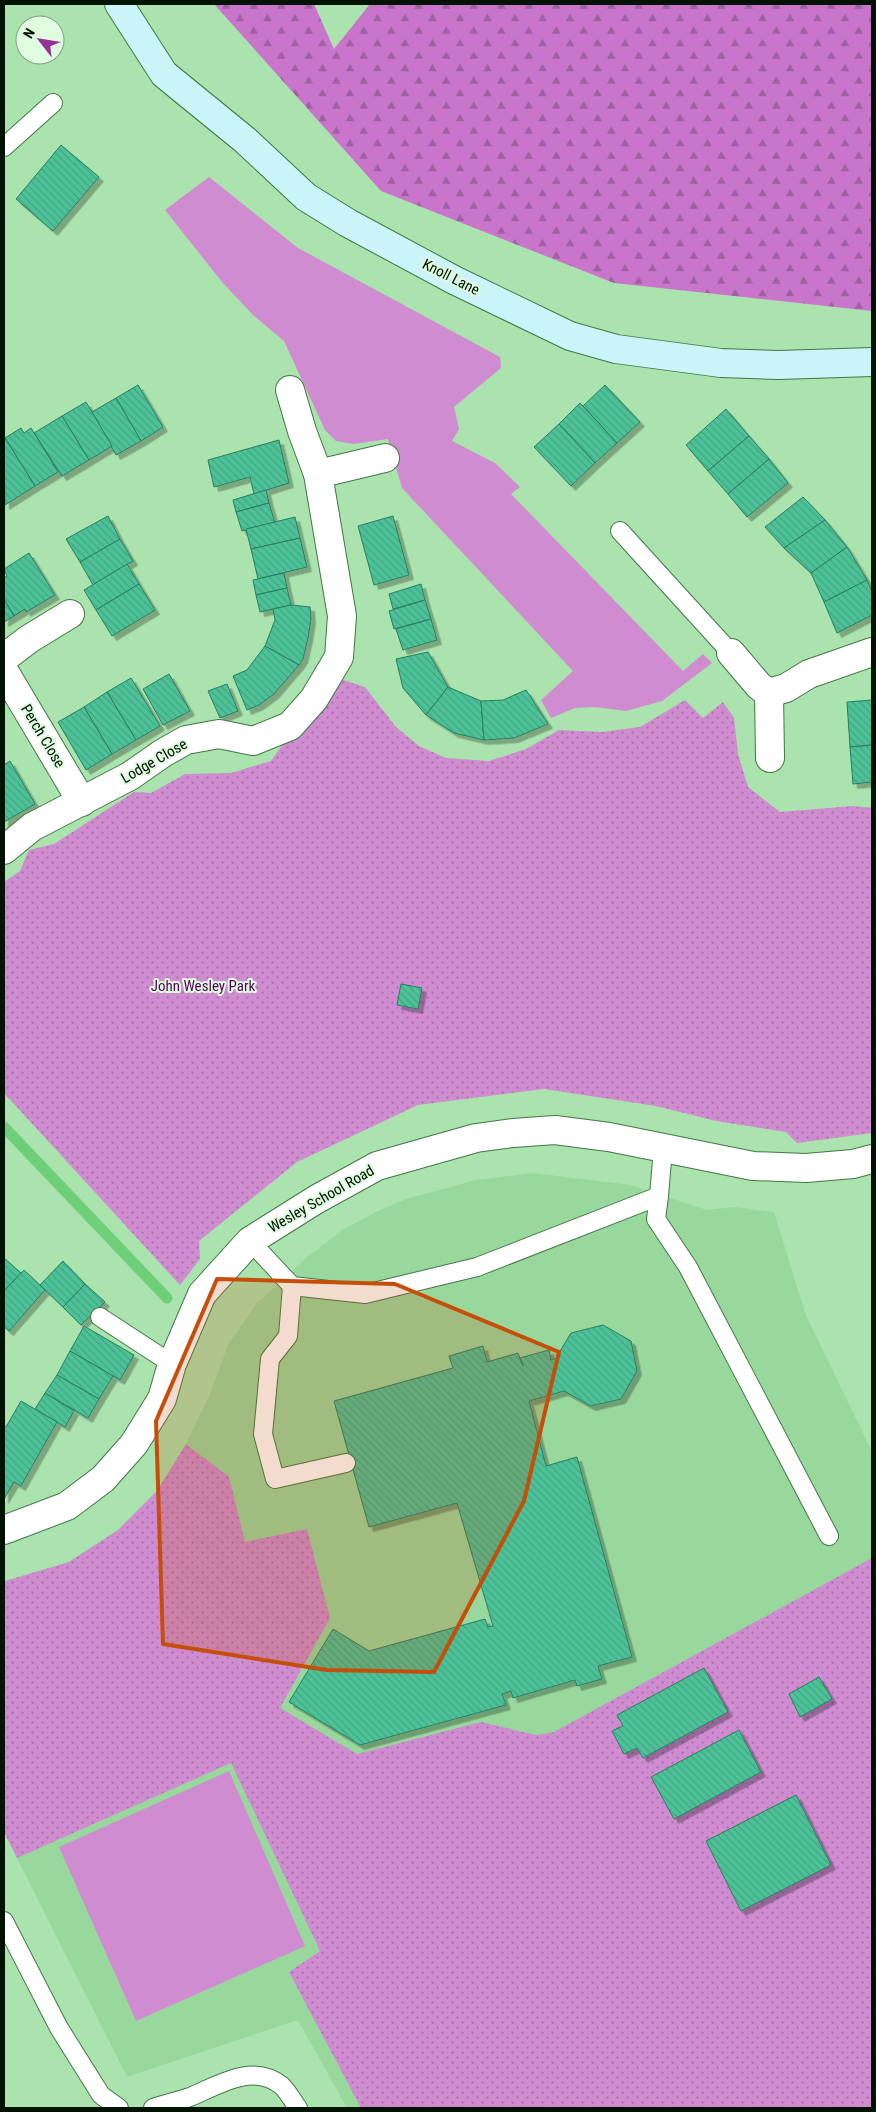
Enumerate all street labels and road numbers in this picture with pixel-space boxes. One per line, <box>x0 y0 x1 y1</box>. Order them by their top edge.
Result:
street label: Knoll Lane <box>419 255 483 299</box>
street label: Perch Close <box>17 701 69 771</box>
street label: Lodge Close <box>118 735 190 787</box>
street label: Wesley School Road <box>265 1161 377 1237</box>

